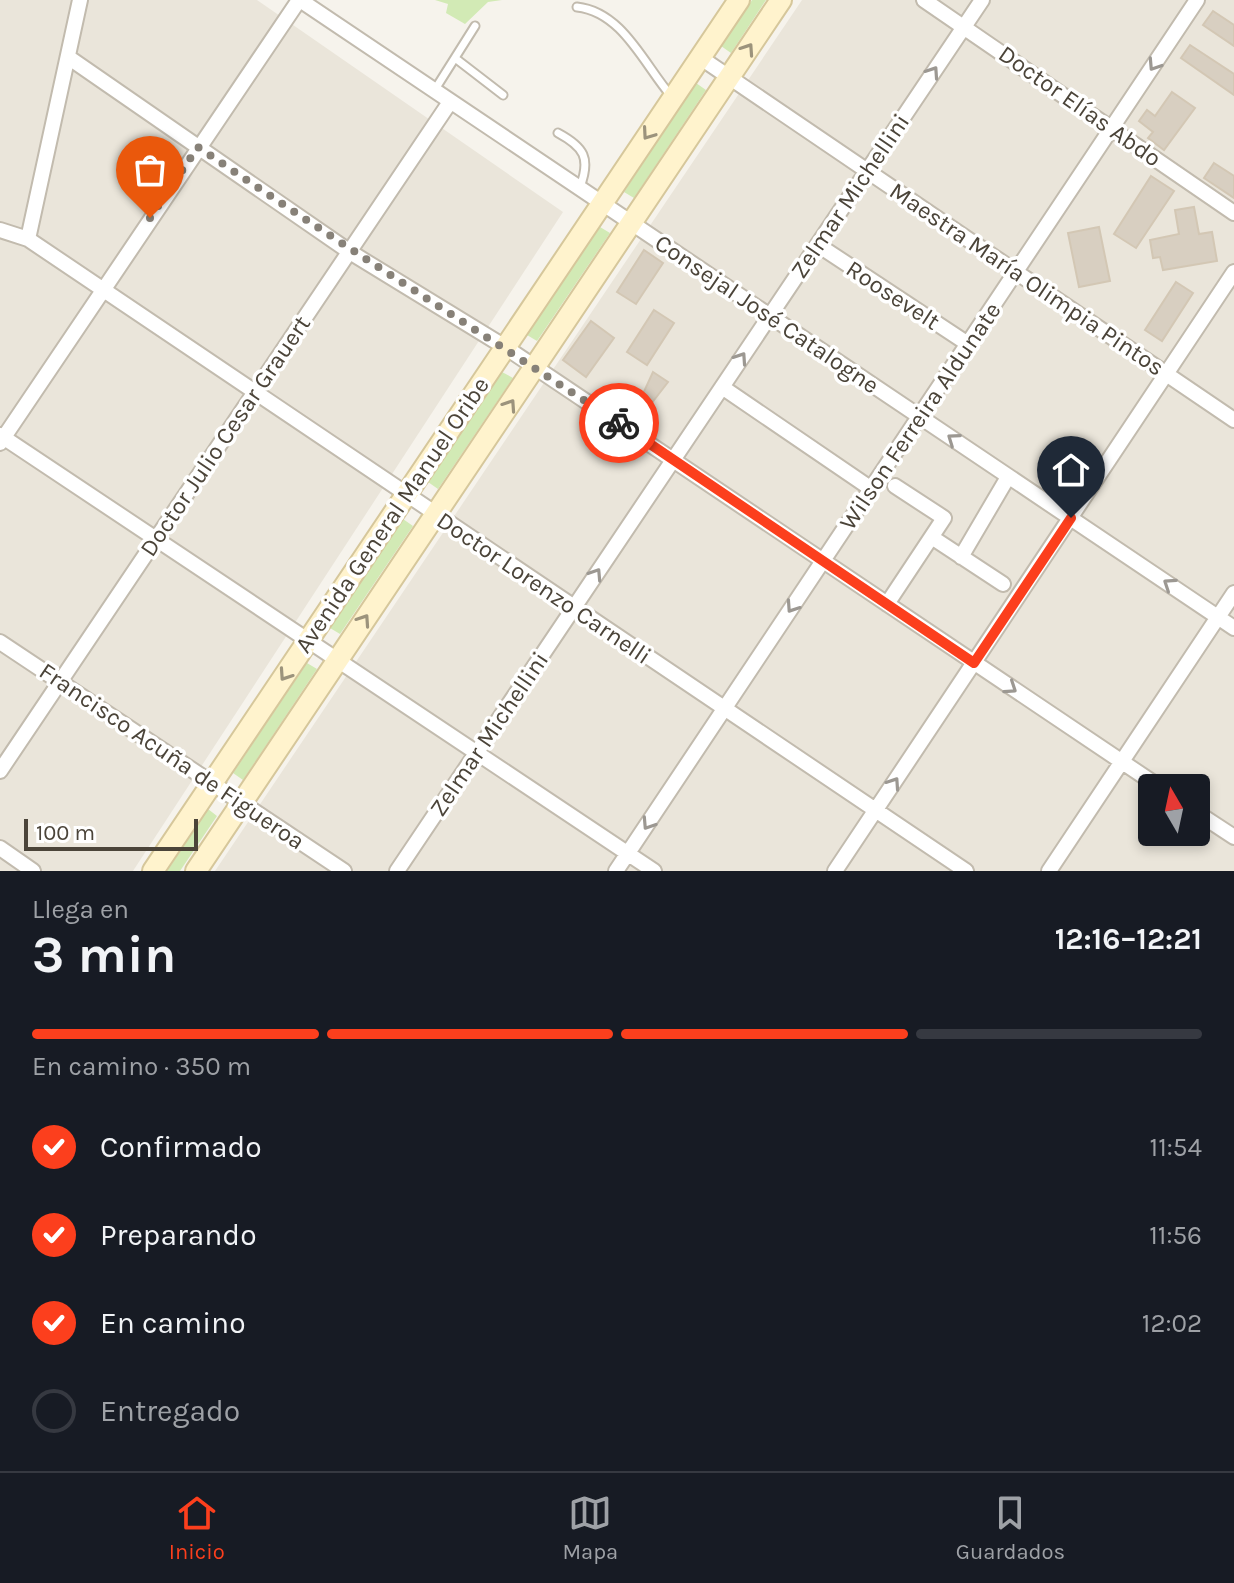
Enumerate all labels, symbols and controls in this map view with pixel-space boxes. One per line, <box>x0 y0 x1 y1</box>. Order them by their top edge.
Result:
street label: Doctor Elías Abdo <box>993 39 1167 173</box>
one-way arrow <box>738 43 753 58</box>
one-way arrow <box>1149 56 1164 71</box>
one-way arrow <box>923 67 938 81</box>
street label: Zelmar Michellini <box>785 109 915 283</box>
one-way arrow <box>643 126 658 140</box>
pin <box>116 136 184 218</box>
icon: bag <box>128 148 172 192</box>
street label: Maestra María Olimpia Pintos <box>884 177 1170 381</box>
street label: Consejal José Catalogne <box>650 229 884 399</box>
street label: Roosevelt <box>841 254 945 336</box>
street label: Wilson Ferreira Aldunate <box>833 297 1007 535</box>
street label: Doctor Julio Cesar Grauert <box>134 310 316 562</box>
one-way arrow <box>731 352 746 367</box>
street label: Avenida General Manuel Oribe <box>289 372 495 658</box>
courier <box>579 383 659 463</box>
one-way arrow <box>500 399 515 413</box>
icon: bike <box>597 401 641 445</box>
one-way arrow <box>948 434 962 449</box>
pin <box>1037 436 1105 518</box>
icon: home <box>1049 448 1093 492</box>
street label: Doctor Lorenzo Carnelli <box>432 506 656 670</box>
one-way arrow <box>587 568 602 583</box>
one-way arrow <box>1164 579 1178 594</box>
one-way arrow <box>787 599 802 613</box>
one-way arrow <box>354 615 369 629</box>
street label: Zelmar Michellini <box>424 647 554 821</box>
street label: Francisco Acuña de Figueroa <box>34 657 310 855</box>
one-way arrow <box>279 667 294 681</box>
one-way arrow <box>1003 678 1017 693</box>
north arrow <box>1138 774 1210 846</box>
map controls <box>1138 774 1210 846</box>
one-way arrow <box>884 777 899 792</box>
scale bar <box>24 815 198 851</box>
one-way arrow <box>642 815 657 829</box>
text: 100 m <box>36 820 95 846</box>
text: Llega en <box>32 894 129 925</box>
text: 12:16–12:21 <box>1055 921 1202 957</box>
text: 3 min <box>32 924 176 985</box>
text: En camino · 350 m <box>32 1051 251 1082</box>
icon: check <box>32 1125 76 1169</box>
text: Confirmado <box>100 1129 262 1165</box>
text: 11:54 <box>1150 1132 1202 1163</box>
icon: check <box>32 1213 76 1257</box>
text: Preparando <box>100 1217 257 1253</box>
text: 11:56 <box>1149 1220 1202 1251</box>
icon: check <box>32 1301 76 1345</box>
text: En camino <box>100 1305 246 1341</box>
text: 12:02 <box>1142 1308 1202 1339</box>
text: Entregado <box>100 1393 240 1429</box>
tab: Inicio <box>169 1491 225 1565</box>
tab: Mapa <box>562 1491 618 1565</box>
tab: Guardados <box>956 1491 1065 1565</box>

